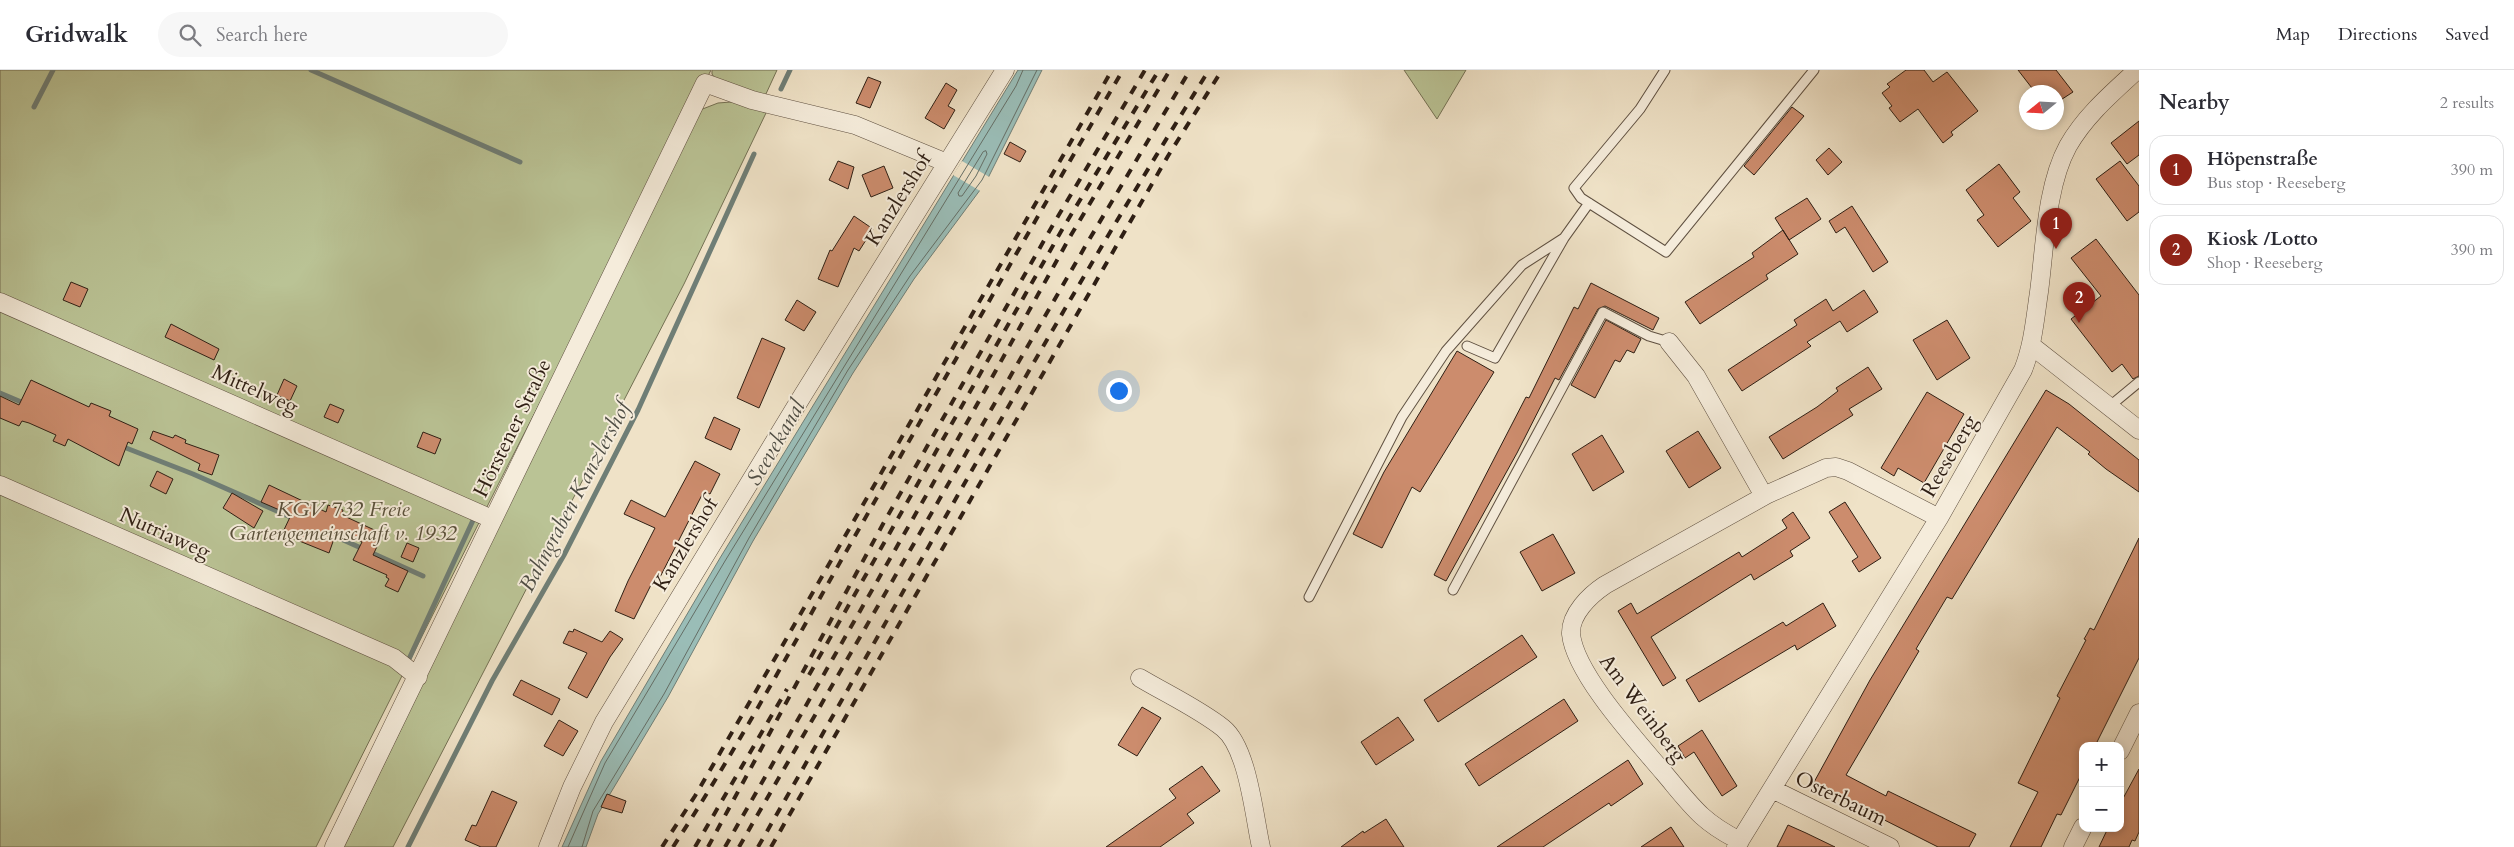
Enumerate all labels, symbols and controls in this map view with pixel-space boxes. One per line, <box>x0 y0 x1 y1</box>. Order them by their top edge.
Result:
search box <box>158 12 508 57</box>
text: Gridwalk <box>25 18 128 51</box>
icon: search <box>176 21 204 49</box>
text: Search here <box>216 22 308 48</box>
text: Map <box>2276 22 2310 47</box>
text: Directions <box>2338 22 2417 47</box>
text: Saved <box>2445 22 2489 47</box>
north arrow <box>2019 85 2064 130</box>
text: Nearby <box>2159 88 2230 117</box>
text: 2 results <box>2440 92 2494 114</box>
street label: Kanzlershof <box>858 144 940 251</box>
text: Höpenstraße <box>2207 146 2318 172</box>
text: 1 <box>2172 159 2180 181</box>
text: 390 m <box>2451 159 2493 181</box>
text: Bus stop · Reeseberg <box>2207 172 2345 194</box>
pin: 1 <box>2040 208 2072 249</box>
text: Kiosk /Lotto <box>2207 226 2318 252</box>
text: 2 <box>2172 239 2180 261</box>
text: 390 m <box>2451 239 2493 261</box>
text: Shop · Reeseberg <box>2207 252 2323 274</box>
pin: 2 <box>2063 282 2095 323</box>
street label: Hörstener Straße <box>466 354 558 502</box>
street label: Mittelweg <box>207 358 303 422</box>
your location <box>1106 378 1132 404</box>
water label: Bahngraben Kanzlershof <box>512 392 640 597</box>
water label: Seevekanal <box>739 393 813 491</box>
street label: Reeseberg <box>1914 410 1985 503</box>
street label: Kanzlershof <box>646 489 727 597</box>
park label: KGV 732 Freie Gartengemeinschaft v. 1932 <box>229 495 457 548</box>
street label: Nutriaweg <box>115 501 215 566</box>
street label: Am Weinberg <box>1592 648 1693 769</box>
map controls <box>2079 742 2124 832</box>
button: + <box>2079 742 2124 787</box>
street label: Osterbaum <box>1790 764 1892 833</box>
button: − <box>2079 787 2124 832</box>

